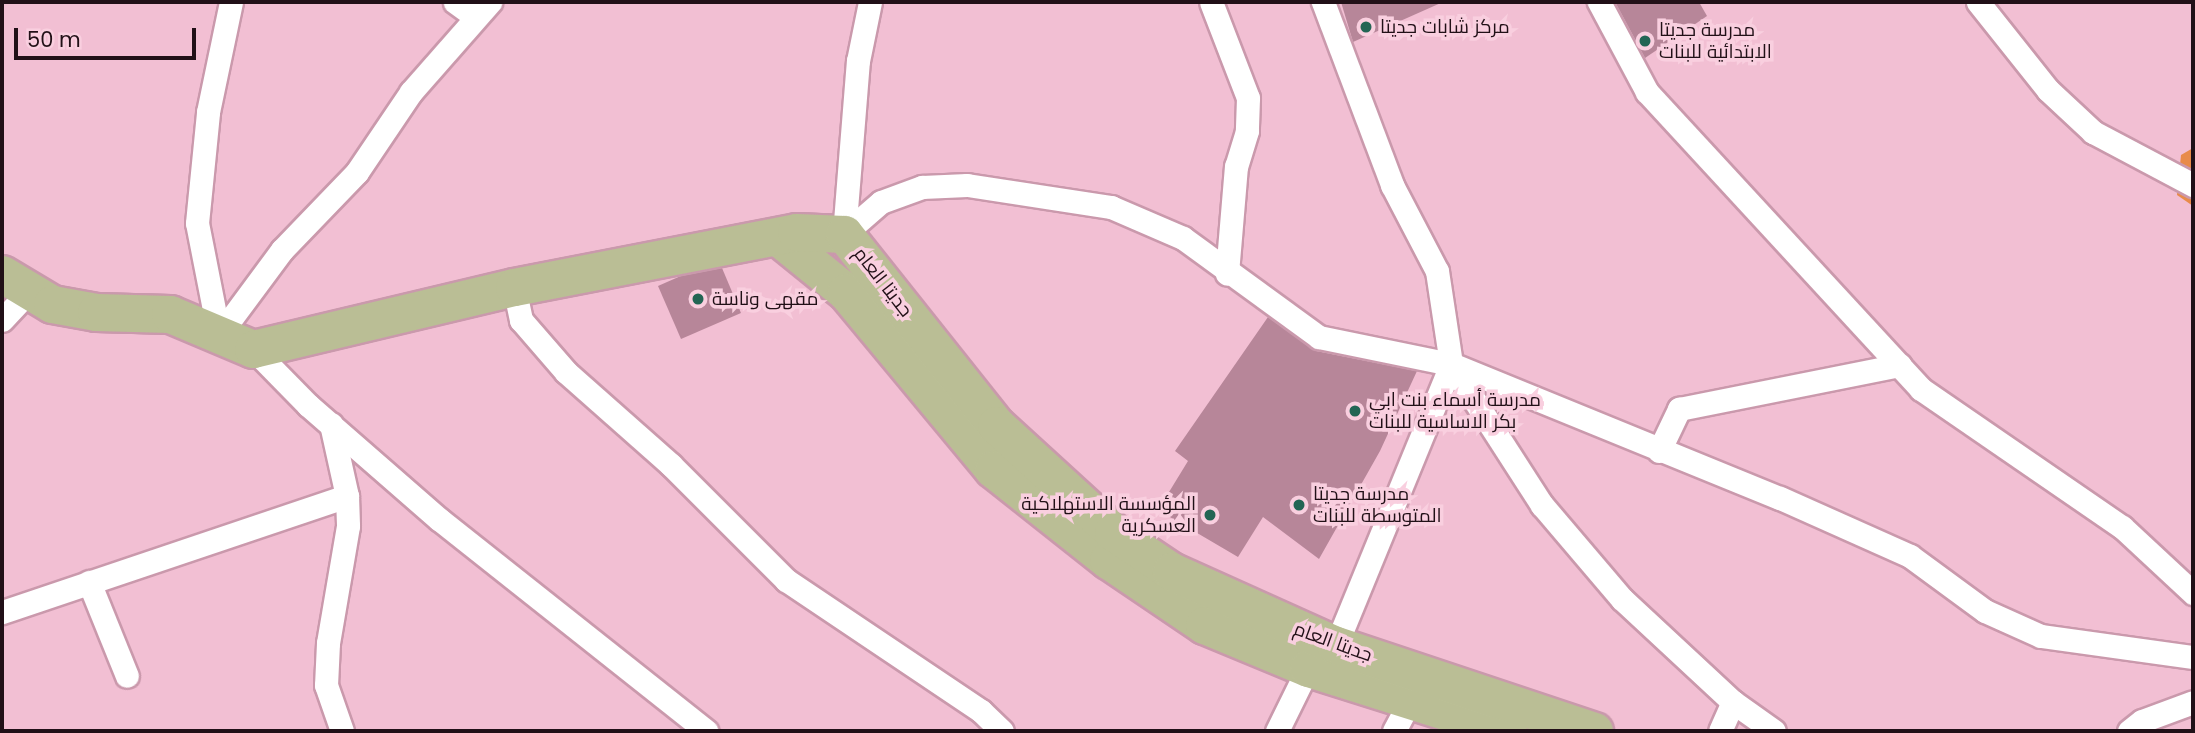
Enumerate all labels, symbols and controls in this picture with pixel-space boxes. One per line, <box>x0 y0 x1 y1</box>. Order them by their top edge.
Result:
scale bar <box>18 14 200 58</box>
place label: مركز شابات جديتا <box>1380 16 1510 38</box>
marker: مركز شابات جديتا <box>1358 19 1374 35</box>
place label: مدرسة جديتا الابتدائية للبنات <box>1659 19 1772 63</box>
text: 50 m <box>27 25 81 54</box>
marker: مدرسة جديتا الابتدائية للبنات <box>1637 33 1653 49</box>
street label: جديتا العام <box>849 243 917 321</box>
place label: مقهى وناسة <box>712 288 818 310</box>
marker: مقهى وناسة <box>690 291 706 307</box>
place label: مدرسة أسماء بنت ابي بكر الاساسية للبنات <box>1369 389 1541 433</box>
marker: مدرسة أسماء بنت ابي بكر الاساسية للبنات <box>1347 403 1363 419</box>
place label: مدرسة جديتا المتوسطة للبنات <box>1313 483 1442 527</box>
place label: المؤسسة الاستهلاكية العسكرية <box>1021 493 1196 537</box>
marker: مدرسة جديتا المتوسطة للبنات <box>1291 497 1307 513</box>
marker: المؤسسة الاستهلاكية العسكرية <box>1202 507 1218 523</box>
street label: جديتا العام <box>1291 617 1375 667</box>

